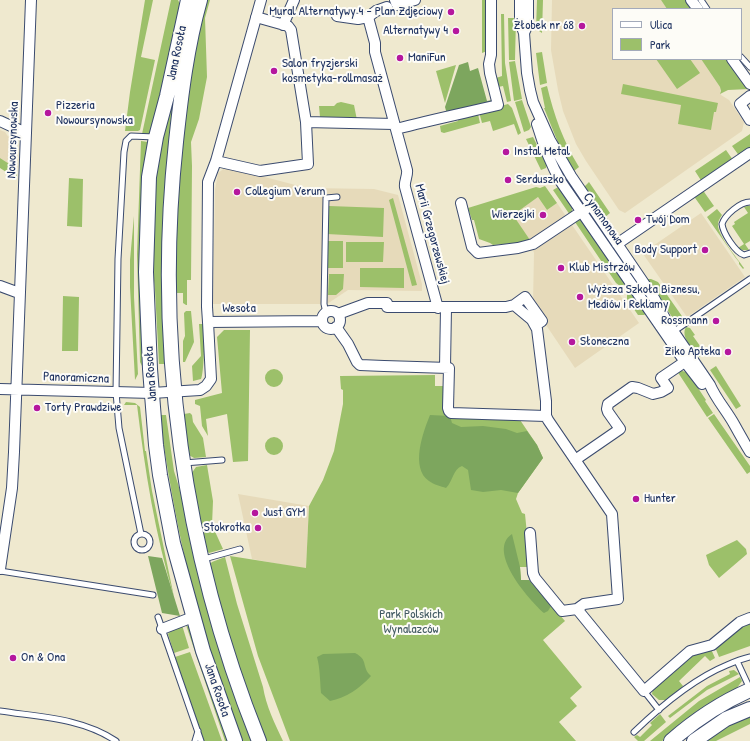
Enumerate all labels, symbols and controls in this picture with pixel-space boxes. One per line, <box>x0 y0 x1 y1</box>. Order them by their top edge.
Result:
place label: Mural Alternatywy 4 - Plan Zdjęciowy <box>269 4 443 20</box>
marker: Mural Alternatywy 4 - Plan Zdjęciowy <box>446 7 456 17</box>
legend <box>612 8 742 60</box>
text: Ulica <box>650 16 672 33</box>
place label: Żłobek nr 68 <box>514 18 574 34</box>
marker: Żłobek nr 68 <box>577 21 587 31</box>
place label: Alternatywy 4 <box>383 23 448 39</box>
street label: Jana Rosoła <box>164 24 190 82</box>
marker: Alternatywy 4 <box>451 26 461 36</box>
text: Park <box>650 36 670 53</box>
place label: ManiFun <box>408 50 446 66</box>
marker: ManiFun <box>395 53 405 63</box>
place label: Salon fryzjerski kosmetyka-rollmasaż <box>282 56 383 87</box>
marker: Salon fryzjerski kosmetyka-rollmasaż <box>269 66 279 76</box>
place label: Pizzeria Nowoursynowska <box>56 98 133 129</box>
street label: Nowoursynowska <box>4 101 22 179</box>
marker: Pizzeria Nowoursynowska <box>43 108 53 118</box>
place label: Instal Metal <box>514 144 570 160</box>
marker: Instal Metal <box>501 147 511 157</box>
place label: Serduszko <box>516 172 564 188</box>
marker: Serduszko <box>503 175 513 185</box>
street label: Marii Grzegorzewskiej <box>411 182 453 286</box>
place label: Collegium Verum <box>245 184 325 200</box>
marker: Collegium Verum <box>232 187 242 197</box>
street label: Cynamonowa <box>579 190 627 248</box>
place label: Wierzejki <box>492 207 535 223</box>
marker: Wierzejki <box>538 210 548 220</box>
place label: Twój Dom <box>646 212 690 228</box>
marker: Twój Dom <box>633 215 643 225</box>
place label: Body Support <box>635 242 697 258</box>
marker: Body Support <box>700 245 710 255</box>
place label: Klub Mistrzów <box>569 260 635 276</box>
marker: Klub Mistrzów <box>556 263 566 273</box>
place label: Wyższa Szkoła Biznesu, Mediów i Reklamy <box>588 282 700 313</box>
marker: Wyższa Szkoła Biznesu, Mediów i Reklamy <box>575 292 585 302</box>
street label: Wesoła <box>222 301 256 317</box>
place label: Rossmann <box>661 313 708 329</box>
marker: Rossmann <box>711 316 721 326</box>
place label: Słoneczna <box>580 334 629 350</box>
marker: Słoneczna <box>567 337 577 347</box>
place label: Ziko Apteka <box>665 344 720 360</box>
street label: Jana Rosoła <box>141 346 161 402</box>
marker: Ziko Apteka <box>723 347 733 357</box>
street label: Panoramiczna <box>43 369 109 387</box>
place label: Torty Prawdziwe <box>45 400 121 416</box>
marker: Torty Prawdziwe <box>32 403 42 413</box>
place label: Hunter <box>644 491 676 507</box>
marker: Hunter <box>631 494 641 504</box>
place label: Just GYM <box>263 505 305 521</box>
marker: Just GYM <box>250 508 260 518</box>
place label: Stokrotka <box>204 520 250 536</box>
marker: Stokrotka <box>253 523 263 533</box>
park label: Park Polskich Wynalazców <box>379 607 443 638</box>
place label: On & Ona <box>21 650 65 666</box>
marker: On & Ona <box>8 653 18 663</box>
street label: Jana Rosoła <box>201 661 233 719</box>

